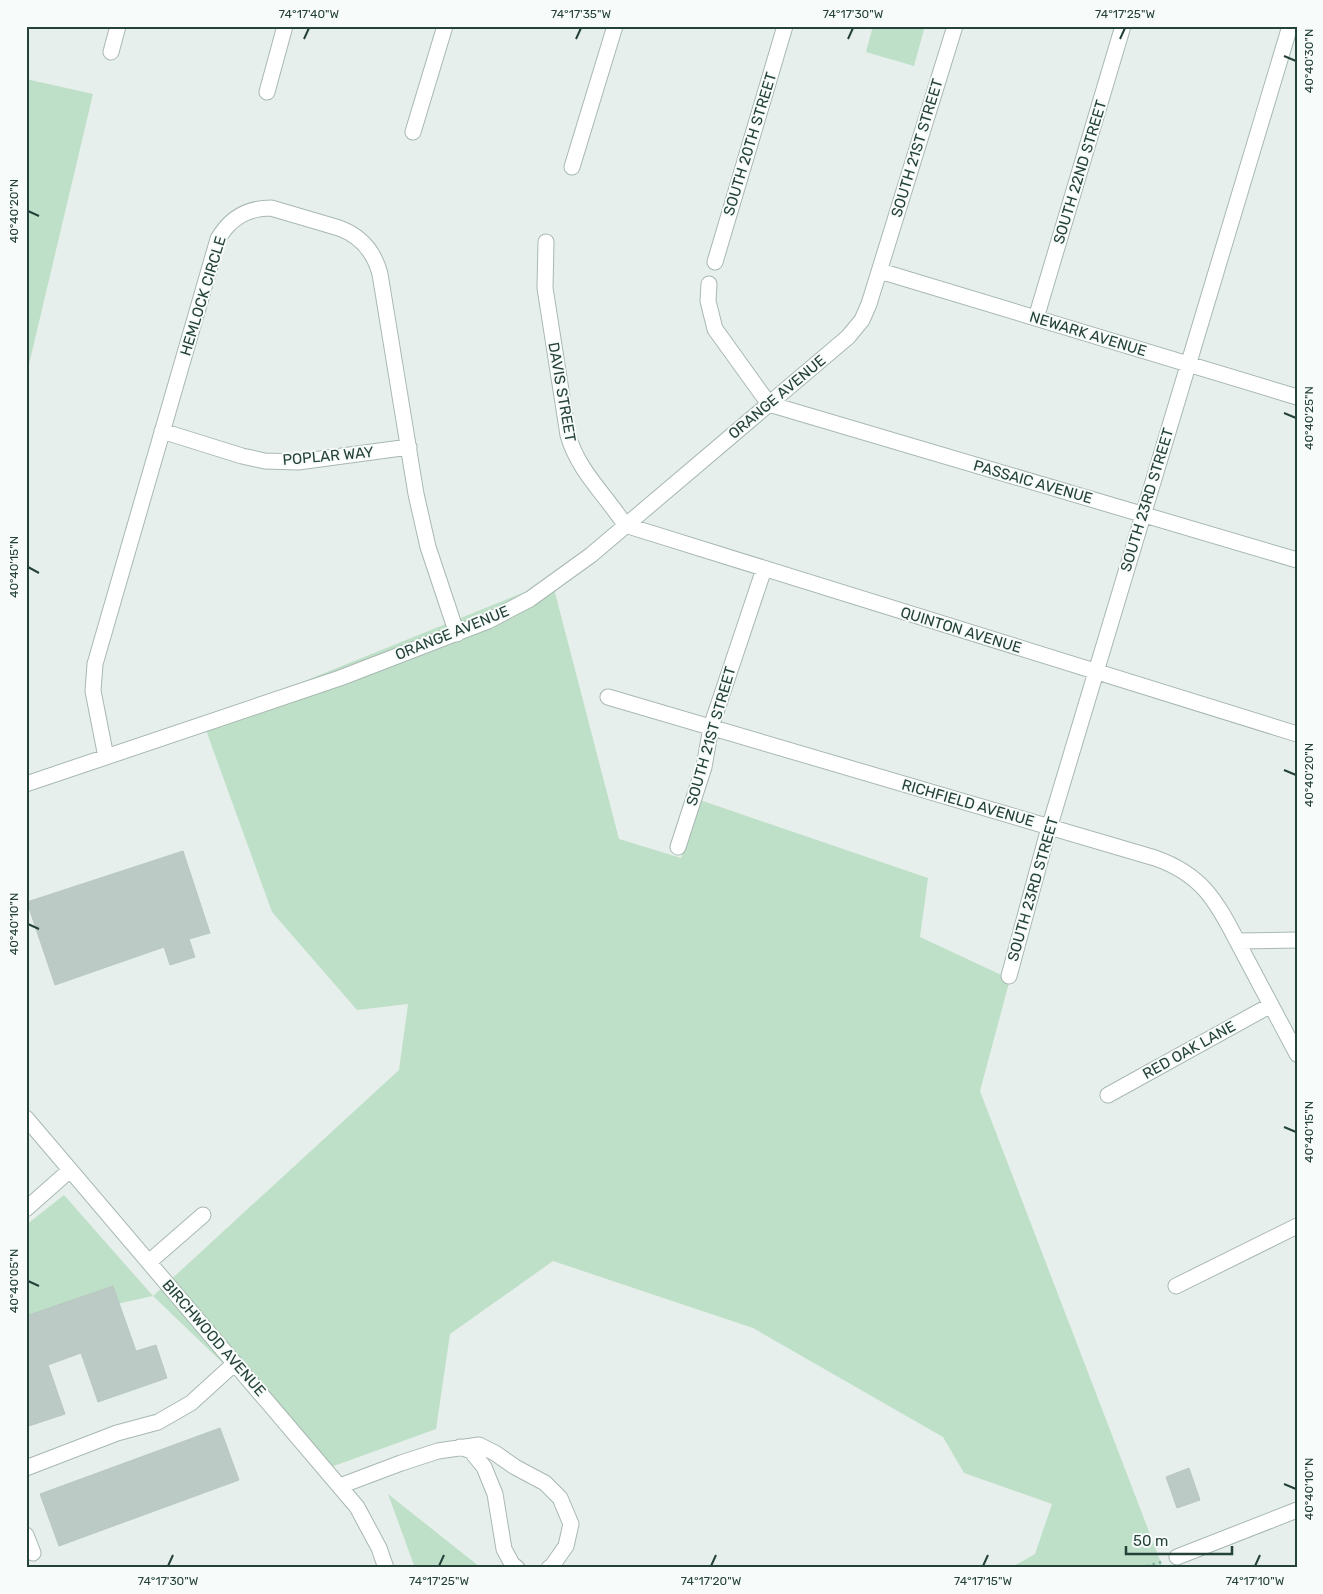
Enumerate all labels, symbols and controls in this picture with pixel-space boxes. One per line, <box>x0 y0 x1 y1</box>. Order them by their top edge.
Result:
text: 74°17'40"W <box>279 7 340 21</box>
text: 74°17'35"W <box>551 7 611 21</box>
text: 74°17'30"W <box>823 7 884 21</box>
text: 74°17'25"W <box>1095 7 1155 21</box>
text: 40°40'30"N <box>1302 29 1316 93</box>
street label: SOUTH 20TH STREET <box>720 70 780 218</box>
street label: SOUTH 21ST STREET <box>887 76 947 220</box>
street label: SOUTH 22ND STREET <box>1050 97 1111 246</box>
text: 40°40'20"N <box>7 179 21 243</box>
street label: HEMLOCK CIRCLE <box>176 234 230 358</box>
street label: NEWARK AVENUE <box>1027 308 1149 360</box>
street label: DAVIS STREET <box>544 341 580 444</box>
street label: ORANGE AVENUE <box>725 351 829 443</box>
text: 40°40'25"N <box>1302 386 1316 450</box>
street label: SOUTH 23RD STREET <box>1117 426 1178 574</box>
street label: POPLAR WAY <box>282 443 375 469</box>
street label: PASSAIC AVENUE <box>971 456 1095 508</box>
text: 40°40'15"N <box>7 536 21 598</box>
street label: ORANGE AVENUE <box>392 602 512 664</box>
street label: QUINTON AVENUE <box>898 603 1024 657</box>
street label: SOUTH 21ST STREET <box>682 664 740 808</box>
text: 40°40'20"N <box>1302 743 1316 807</box>
street label: RICHFIELD AVENUE <box>900 775 1036 831</box>
street label: SOUTH 23RD STREET <box>1004 814 1062 963</box>
text: 40°40'10"N <box>7 893 21 955</box>
street label: RED OAK LANE <box>1139 1017 1239 1083</box>
text: 40°40'15"N <box>1302 1101 1316 1163</box>
text: 40°40'05"N <box>7 1249 21 1313</box>
street label: BIRCHWOOD AVENUE <box>158 1276 270 1400</box>
text: 40°40'10"N <box>1302 1458 1316 1520</box>
scale bar <box>1126 1524 1232 1556</box>
text: 50 m <box>1133 1532 1168 1550</box>
text: 74°17'30"W <box>138 1574 199 1588</box>
text: 74°17'25"W <box>409 1574 469 1588</box>
text: 74°17'20"W <box>681 1574 742 1588</box>
text: 74°17'15"W <box>954 1574 1012 1588</box>
text: 74°17'10"W <box>1226 1574 1285 1588</box>

